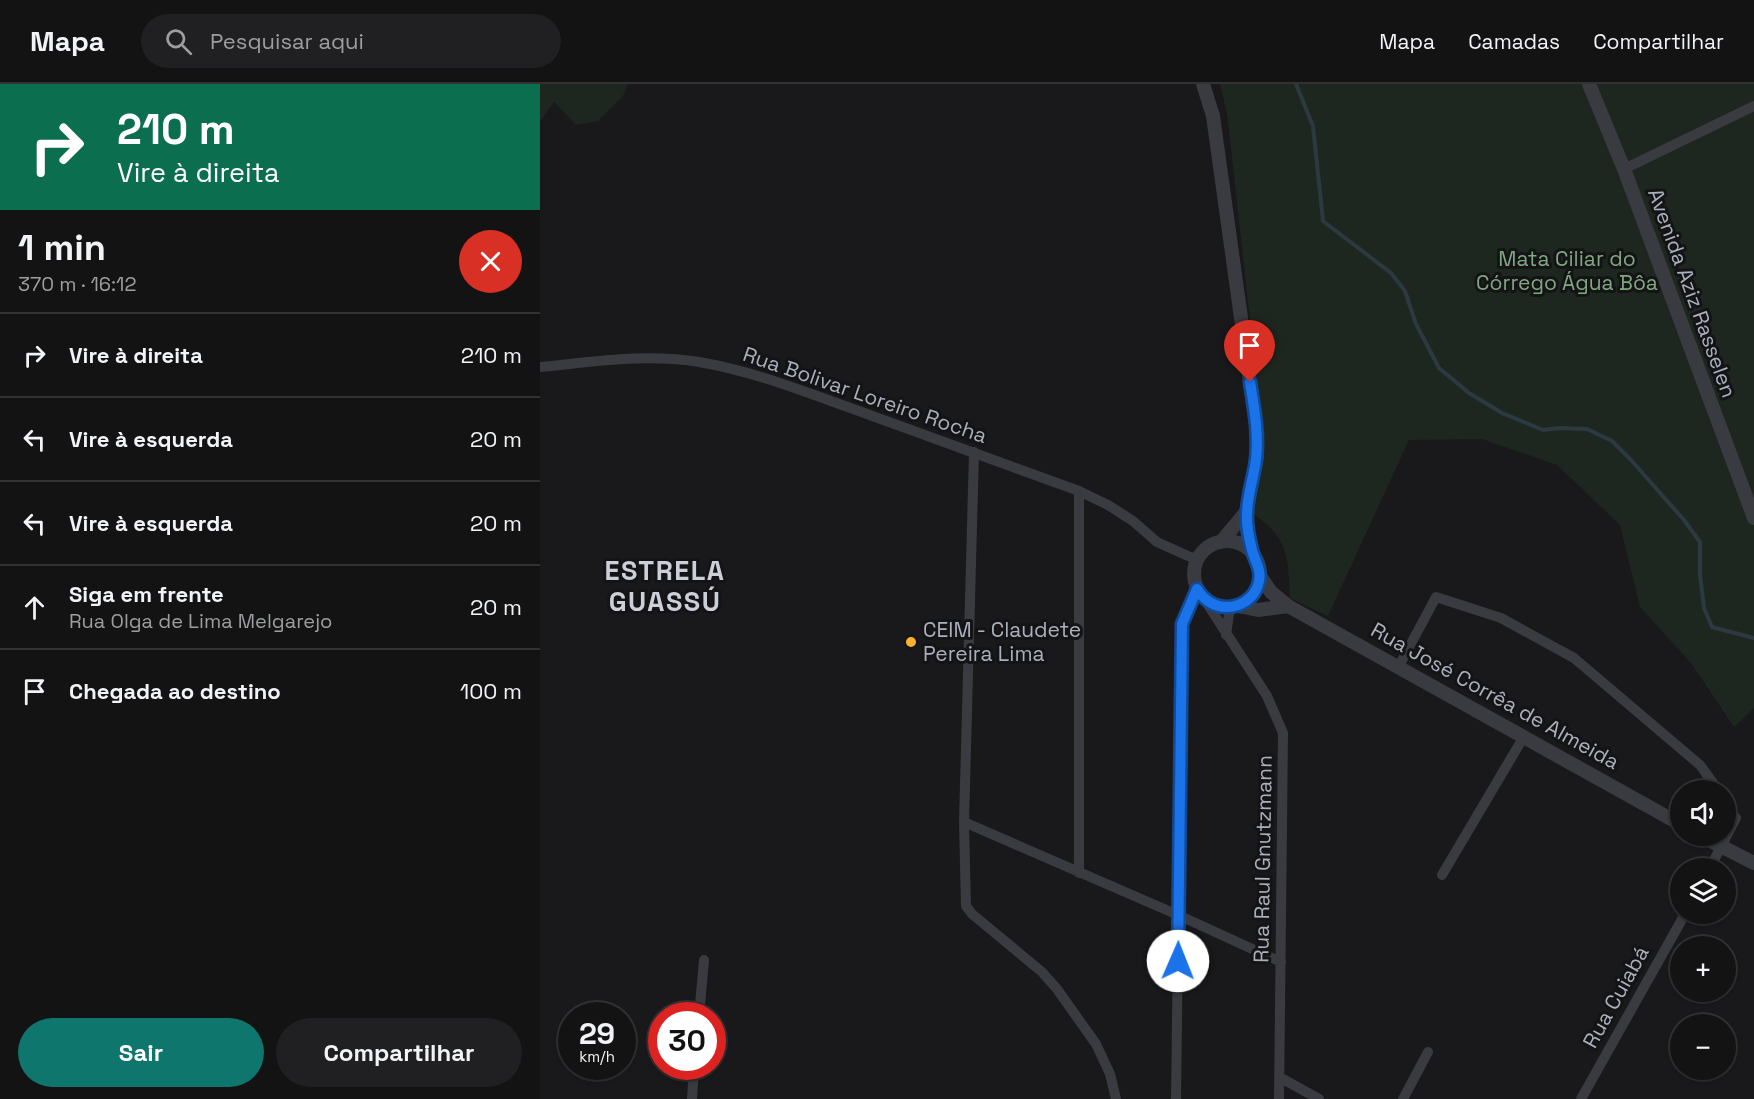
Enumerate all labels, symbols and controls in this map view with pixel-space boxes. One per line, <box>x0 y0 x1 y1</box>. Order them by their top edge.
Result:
search box <box>141 14 561 68</box>
text: Mapa <box>30 23 105 59</box>
icon: search <box>162 25 195 58</box>
text: Pesquisar aqui <box>210 27 364 55</box>
text: Mapa <box>1379 28 1435 55</box>
text: Camadas <box>1468 28 1560 55</box>
text: Compartilhar <box>1593 28 1724 55</box>
text: 210 m <box>117 103 235 156</box>
icon: right <box>18 108 96 186</box>
text: Vire à direita <box>117 155 280 190</box>
street label: Avenida Aziz Rasselen <box>1642 184 1743 401</box>
text: 1 min <box>18 225 106 271</box>
button: close <box>459 230 522 293</box>
park label: Mata Ciliar do Córrego Água Bôa <box>1476 245 1658 296</box>
text: 370 m · 16:12 <box>18 271 136 297</box>
pin <box>1224 320 1275 382</box>
icon: arrive <box>1233 329 1266 362</box>
icon: right <box>18 339 51 372</box>
street label: Rua Bolivar Loreiro Rocha <box>740 340 991 449</box>
text: Vire à direita <box>69 341 203 369</box>
text: 210 m <box>461 341 522 369</box>
icon: left <box>18 423 51 456</box>
text: Vire à esquerda <box>69 425 233 453</box>
text: 20 m <box>470 425 522 453</box>
icon: left <box>18 507 51 540</box>
text: Vire à esquerda <box>69 509 233 537</box>
text: 20 m <box>470 509 522 537</box>
district label: ESTRELA GUASSÚ <box>605 553 725 619</box>
text: Siga em frente <box>69 580 224 608</box>
icon: ahead <box>18 591 51 624</box>
text: 20 m <box>470 593 522 621</box>
text: Rua Olga de Lima Melgarejo <box>69 608 332 634</box>
place label: CEIM - Claudete Pereira Lima <box>923 616 1081 667</box>
street label: Rua José Corrêa de Almeida <box>1366 616 1624 775</box>
marker: CEIM - Claudete Pereira Lima <box>904 635 918 649</box>
icon: arrive <box>18 675 51 708</box>
text: Chegada ao destino <box>69 677 281 705</box>
text: 100 m <box>460 677 522 705</box>
street label: Rua Raul Gnutzmann <box>1247 755 1278 963</box>
map controls <box>1670 780 1736 1080</box>
button: sound <box>1670 780 1736 846</box>
button: layers <box>1670 858 1736 924</box>
position arrow <box>1146 929 1210 993</box>
button: + <box>1670 936 1736 1002</box>
street label: Rua Cuiabá <box>1576 941 1655 1053</box>
speed limit sign: 30 <box>648 1002 726 1080</box>
text: 29 <box>579 1014 615 1053</box>
button: − <box>1670 1014 1736 1080</box>
button: Sair <box>18 1018 264 1087</box>
button: Compartilhar <box>276 1018 522 1087</box>
text: km/h <box>579 1047 615 1066</box>

